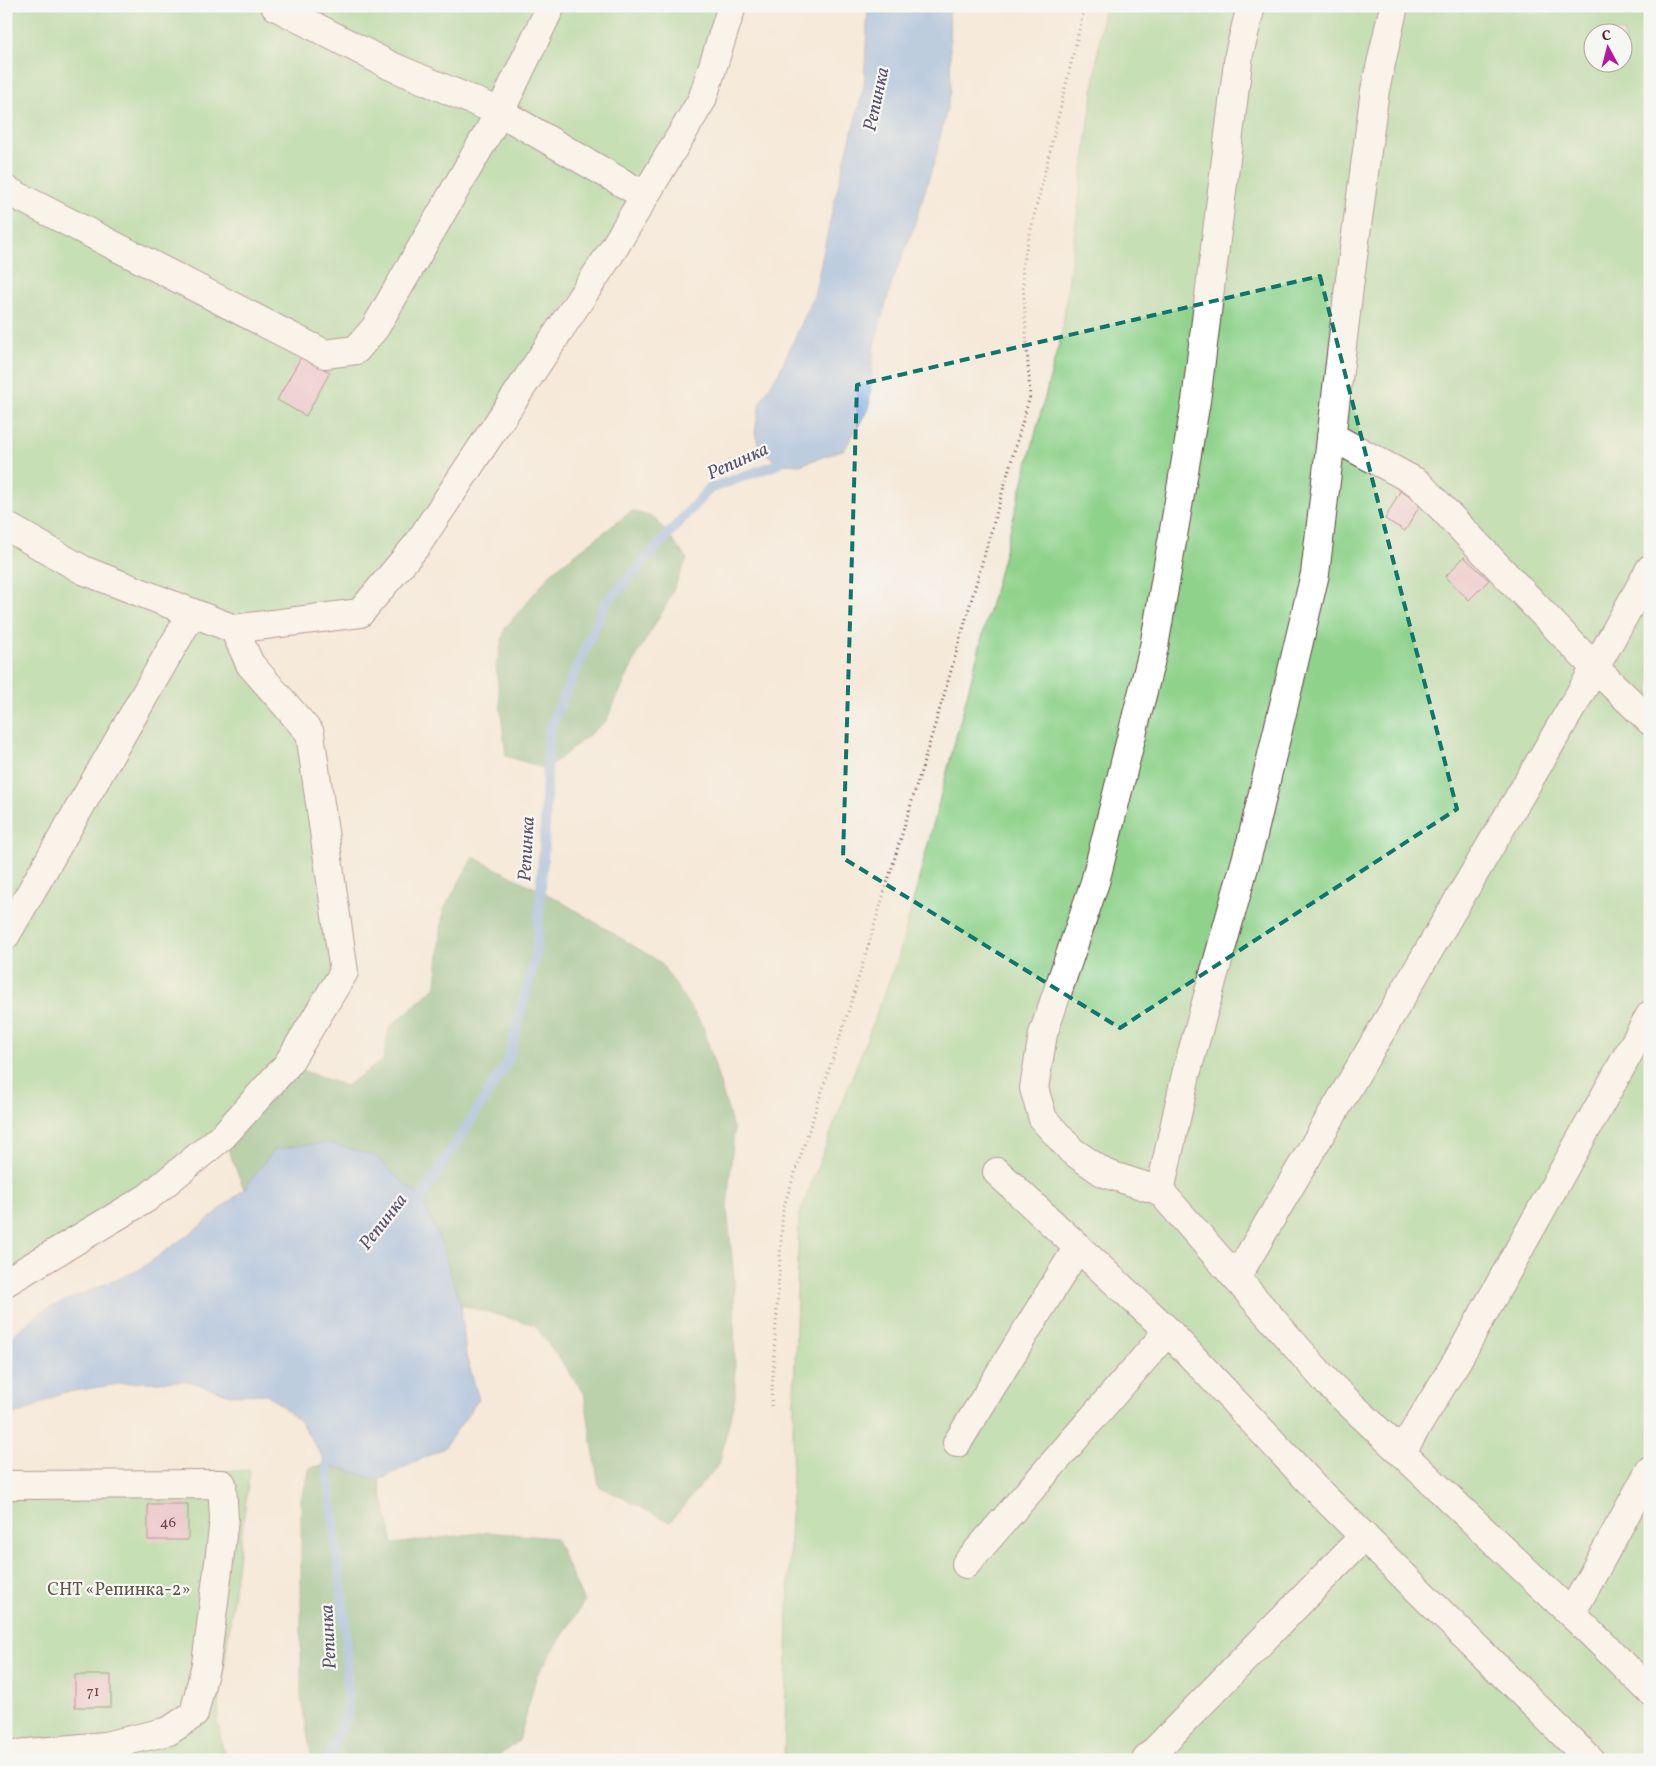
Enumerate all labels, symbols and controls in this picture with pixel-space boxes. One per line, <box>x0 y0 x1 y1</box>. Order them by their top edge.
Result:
north arrow <box>1584 22 1634 72</box>
text: С <box>1601 27 1612 47</box>
water label: Репинка <box>857 65 896 134</box>
water label: Репинка <box>703 437 773 487</box>
water label: Репинка <box>512 816 542 882</box>
water label: Репинка <box>353 1189 414 1256</box>
house number: 46 <box>160 1513 176 1534</box>
park label: СНТ «Репинка-2» <box>47 1578 191 1603</box>
water label: Репинка <box>314 1604 344 1670</box>
house number: 71 <box>86 1682 100 1703</box>

